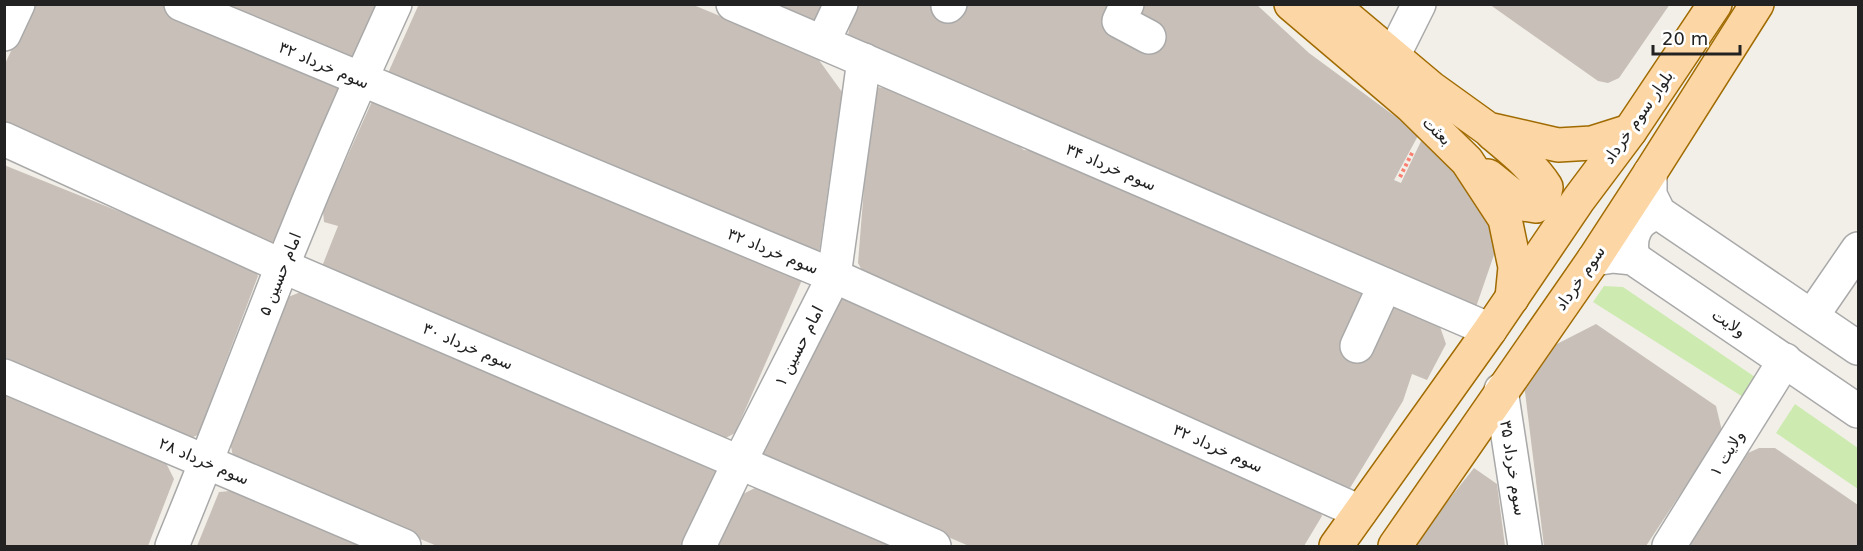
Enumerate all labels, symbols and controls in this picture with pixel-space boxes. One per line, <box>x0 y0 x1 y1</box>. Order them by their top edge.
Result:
scale bar <box>1653 18 1740 56</box>
text: 20 m <box>1662 28 1708 49</box>
street label: سوم خرداد ۳۲ <box>276 37 372 93</box>
street label: بلوار سوم خرداد <box>1599 67 1678 168</box>
street label: بعثت <box>1419 113 1455 149</box>
street label: سوم خرداد ۳۴ <box>1063 139 1159 195</box>
street label: سوم خرداد ۳۲ <box>724 224 821 279</box>
street label: امام حسین ۵ <box>255 230 306 319</box>
street label: سوم خرداد <box>1551 242 1610 314</box>
street label: امام حسین ۱ <box>771 303 828 390</box>
street label: ولایت <box>1708 305 1750 342</box>
street label: سوم خرداد ۳۰ <box>420 318 516 374</box>
street label: سوم خرداد ۳۵ <box>1495 419 1530 517</box>
street label: سوم خرداد ۳۲ <box>1170 420 1266 477</box>
street label: ولایت ۱ <box>1706 426 1749 480</box>
street label: سوم خرداد ۲۸ <box>156 433 252 489</box>

